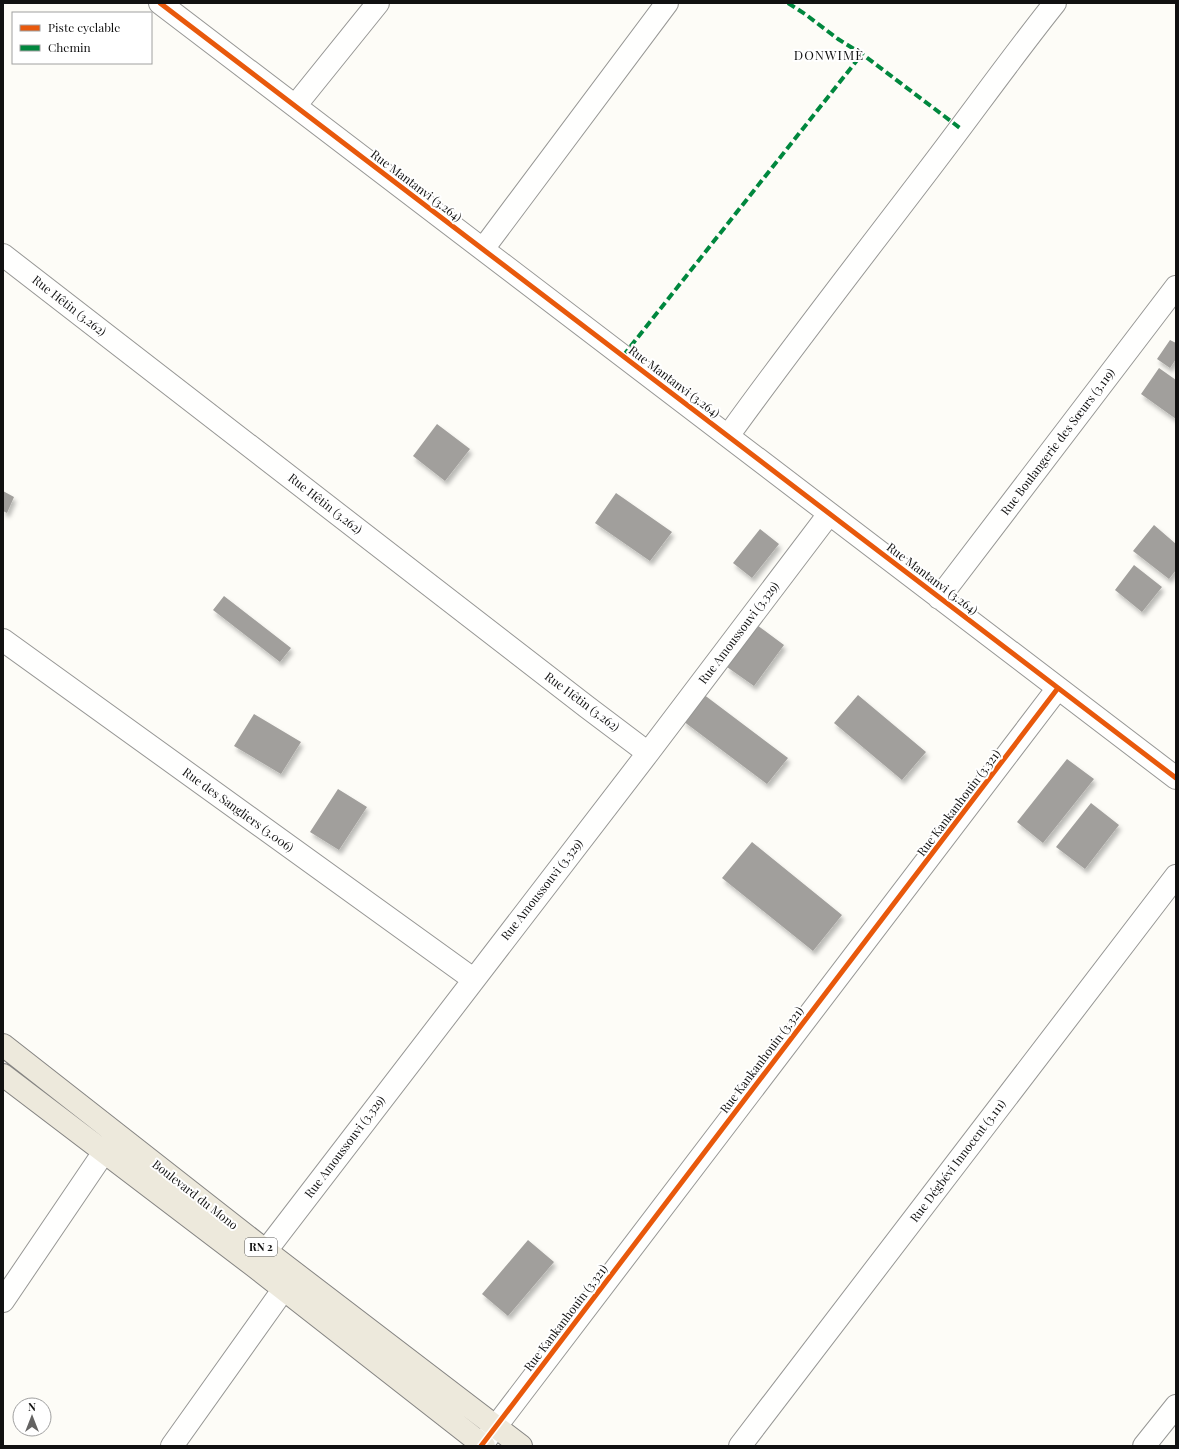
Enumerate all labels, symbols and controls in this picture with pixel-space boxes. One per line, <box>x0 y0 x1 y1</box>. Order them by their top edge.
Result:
legend <box>12 12 152 64</box>
text: Piste cyclable <box>48 19 120 35</box>
text: Chemin <box>48 39 91 55</box>
district label: DONWIMÈ <box>794 46 864 63</box>
street label: Rue Mantanvi (3.264) <box>368 146 465 225</box>
street label: Rue Hêtin (3.262) <box>29 271 110 339</box>
street label: Rue Mantanvi (3.264) <box>626 342 723 421</box>
street label: Rue Boulangerie des Sœurs (3.119) <box>997 365 1118 518</box>
street label: Rue Hêtin (3.262) <box>285 469 366 537</box>
street label: Rue Mantanvi (3.264) <box>884 539 981 618</box>
street label: Rue Amoussouvi (3.329) <box>694 578 782 687</box>
street label: Rue Hêtin (3.262) <box>542 668 623 735</box>
street label: Rue Kankanhouin (3.321) <box>913 746 1004 859</box>
street label: Rue des Sangliers (3.006) <box>180 763 297 855</box>
street label: Rue Amoussouvi (3.329) <box>497 836 586 943</box>
street label: Rue Kankanhouin (3.321) <box>716 1003 807 1116</box>
street label: Rue Amoussouvi (3.329) <box>300 1092 388 1201</box>
street label: Rue Dégbévi Innocent (3.111) <box>906 1096 1009 1225</box>
street label: Boulevard du Mono <box>149 1156 242 1233</box>
road number: RN 2 <box>245 1238 277 1256</box>
street label: Rue Kankanhouin (3.321) <box>520 1261 611 1374</box>
north arrow <box>12 1397 52 1437</box>
text: N <box>28 1399 36 1414</box>

